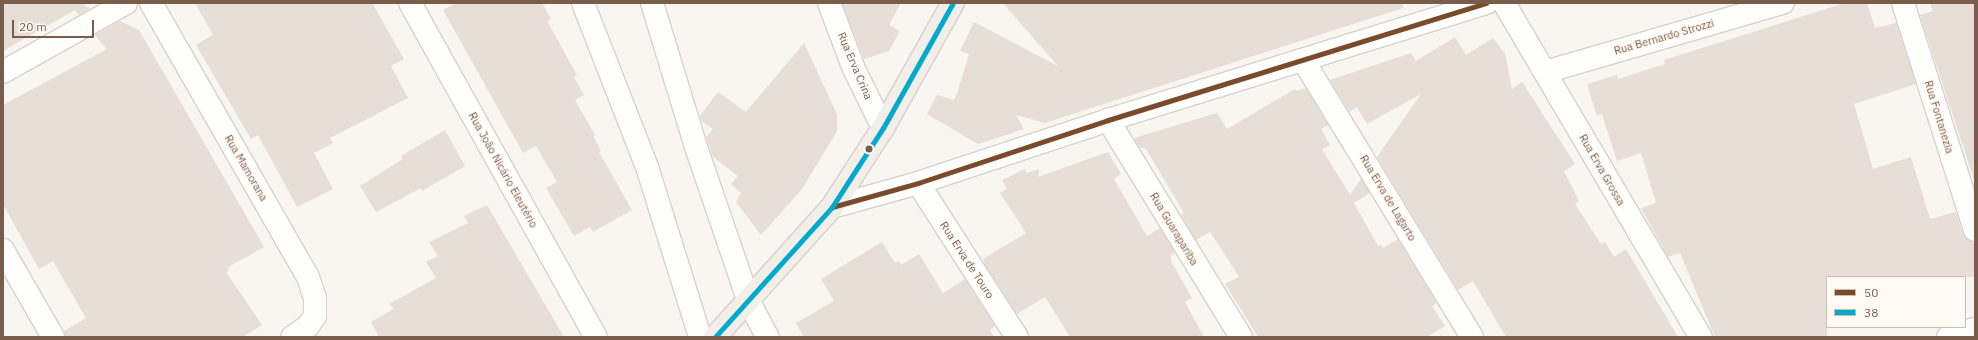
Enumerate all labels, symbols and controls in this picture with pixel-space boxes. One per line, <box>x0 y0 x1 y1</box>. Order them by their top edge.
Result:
scale bar <box>14 12 96 38</box>
street label: Rua Bernardo Strozzi <box>1612 16 1716 58</box>
text: 20 m <box>19 19 47 34</box>
street label: Rua Erva Crina <box>835 30 875 102</box>
street label: Rua Fontanezia <box>1922 79 1956 155</box>
street label: Rua João Nicário Eleutério <box>466 110 540 230</box>
street label: Rua Erva Grossa <box>1576 132 1628 208</box>
street label: Rua Mamorana <box>222 133 270 203</box>
unlabelled marker <box>864 144 874 154</box>
street label: Rua Erva de Lagarto <box>1357 153 1419 243</box>
street label: Rua Guarapariba <box>1147 190 1201 268</box>
street label: Rua Erva de Touro <box>937 219 997 301</box>
legend <box>1826 276 1966 328</box>
text: 50 <box>1864 285 1878 300</box>
text: 38 <box>1864 305 1878 320</box>

